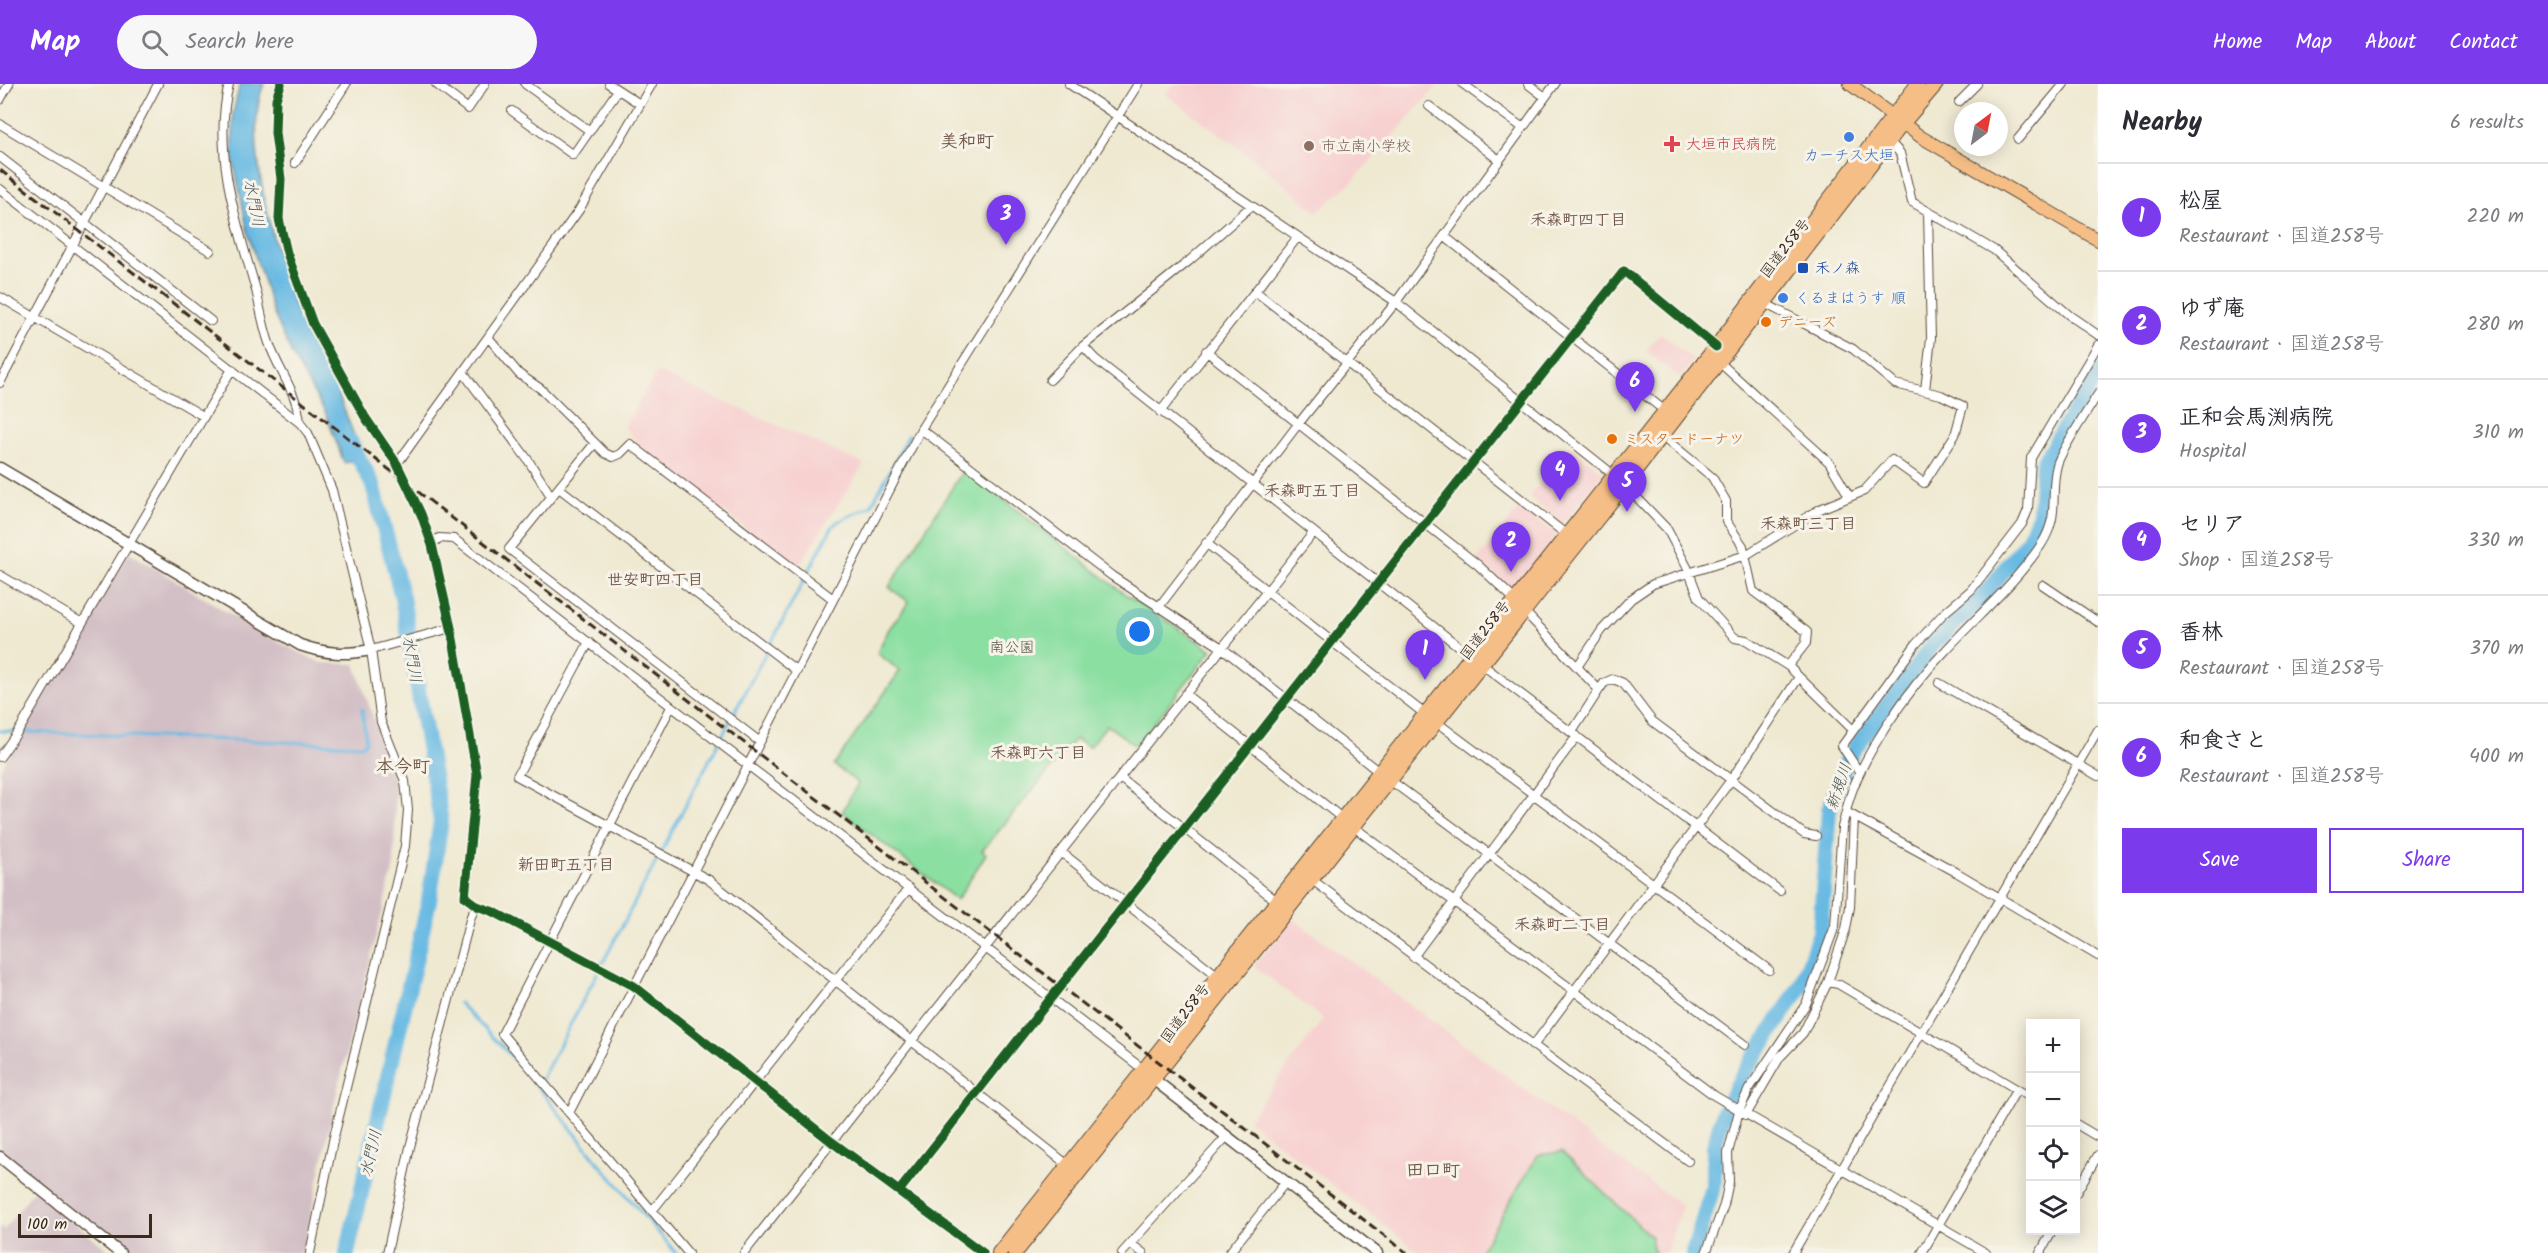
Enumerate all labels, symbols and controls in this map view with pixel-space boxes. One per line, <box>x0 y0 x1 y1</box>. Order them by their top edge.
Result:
search box <box>117 15 537 69</box>
text: Map <box>30 20 81 65</box>
text: Search here <box>186 25 294 60</box>
icon: search <box>138 26 171 59</box>
text: Home <box>2213 26 2262 59</box>
text: Map <box>2295 26 2332 59</box>
text: About <box>2365 26 2416 59</box>
text: Contact <box>2449 26 2518 59</box>
north arrow <box>1954 102 2008 156</box>
text: Nearby <box>2122 102 2202 144</box>
text: 6 results <box>2450 107 2524 139</box>
district label: 美和町 <box>940 128 994 157</box>
marker: カーチス大垣 <box>1842 130 1856 144</box>
place label: 大垣市民病院 <box>1686 133 1776 157</box>
place label: 市立南小学校 <box>1321 135 1411 159</box>
marker: 大垣市民病院 <box>1663 135 1681 153</box>
marker: 市立南小学校 <box>1302 139 1316 153</box>
place label: カーチス大垣 <box>1804 144 1894 168</box>
water label: 水門川 <box>237 177 270 229</box>
text: 松屋 <box>2179 184 2223 219</box>
pin: 3 <box>986 196 1026 245</box>
text: 1 <box>2138 201 2145 233</box>
text: 220 m <box>2467 201 2524 233</box>
district label: 禾森町四丁目 <box>1530 208 1626 233</box>
street label: 国道258号 <box>1755 213 1817 284</box>
text: Restaurant · 国道258号 <box>2179 221 2385 253</box>
place label: 禾ノ森 <box>1815 257 1860 281</box>
marker: 禾ノ森 <box>1796 261 1810 275</box>
place label: くるまはうす 順 <box>1795 287 1906 311</box>
marker: くるまはうす 順 <box>1776 291 1790 305</box>
text: ゆず庵 <box>2179 292 2245 327</box>
text: 2 <box>2136 309 2147 341</box>
text: 280 m <box>2466 309 2524 341</box>
place label: デニーズ <box>1778 311 1836 335</box>
marker: デニーズ <box>1759 315 1773 329</box>
text: Restaurant · 国道258号 <box>2179 329 2385 361</box>
pin: 6 <box>1616 362 1654 412</box>
text: 正和会馬渕病院 <box>2179 401 2333 436</box>
text: 3 <box>2136 417 2147 449</box>
text: 310 m <box>2472 417 2524 449</box>
place label: ミスタードーナツ <box>1624 428 1744 452</box>
marker: ミスタードーナツ <box>1605 432 1619 446</box>
text: Hospital <box>2179 436 2246 468</box>
pin: 4 <box>1540 452 1580 501</box>
pin: 5 <box>1608 462 1646 512</box>
district label: 禾森町五丁目 <box>1264 479 1360 504</box>
text: セリア <box>2179 508 2245 543</box>
district label: 禾森町三丁目 <box>1760 512 1856 537</box>
pin: 2 <box>1492 522 1530 572</box>
text: 4 <box>2136 525 2147 557</box>
text: 330 m <box>2467 525 2524 557</box>
text: Shop · 国道258号 <box>2179 545 2334 577</box>
district label: 世安町四丁目 <box>607 568 703 593</box>
street label: 国道258号 <box>1455 595 1517 666</box>
text: 香林 <box>2179 616 2223 651</box>
your location <box>1125 617 1154 646</box>
pin: 1 <box>1406 630 1444 680</box>
water label: 水門川 <box>395 633 428 685</box>
text: 5 <box>2136 633 2147 665</box>
text: 370 m <box>2469 633 2524 665</box>
park label: 南公園 <box>989 636 1035 660</box>
text: Restaurant · 国道258号 <box>2179 653 2385 685</box>
text: 和食さと <box>2179 724 2267 759</box>
district label: 禾森町六丁目 <box>990 741 1086 766</box>
text: 6 <box>2136 741 2147 773</box>
text: 400 m <box>2469 741 2524 773</box>
district label: 本今町 <box>376 753 430 782</box>
water label: 新規川 <box>1820 760 1859 813</box>
text: Restaurant · 国道258号 <box>2179 761 2385 793</box>
button: Save <box>2122 828 2317 893</box>
button: Share <box>2329 828 2524 893</box>
district label: 新田町五丁目 <box>518 853 614 878</box>
district label: 禾森町二丁目 <box>1514 913 1610 938</box>
street label: 国道258号 <box>1155 978 1217 1049</box>
map controls <box>2026 1019 2080 1235</box>
button: + <box>2026 1019 2080 1073</box>
button: − <box>2026 1073 2080 1127</box>
water label: 水門川 <box>354 1127 389 1180</box>
button: locate <box>2026 1127 2080 1181</box>
district label: 田口町 <box>1406 1157 1460 1186</box>
button: layers <box>2026 1181 2080 1235</box>
scale bar <box>18 1211 152 1238</box>
text: 100 m <box>27 1212 67 1237</box>

